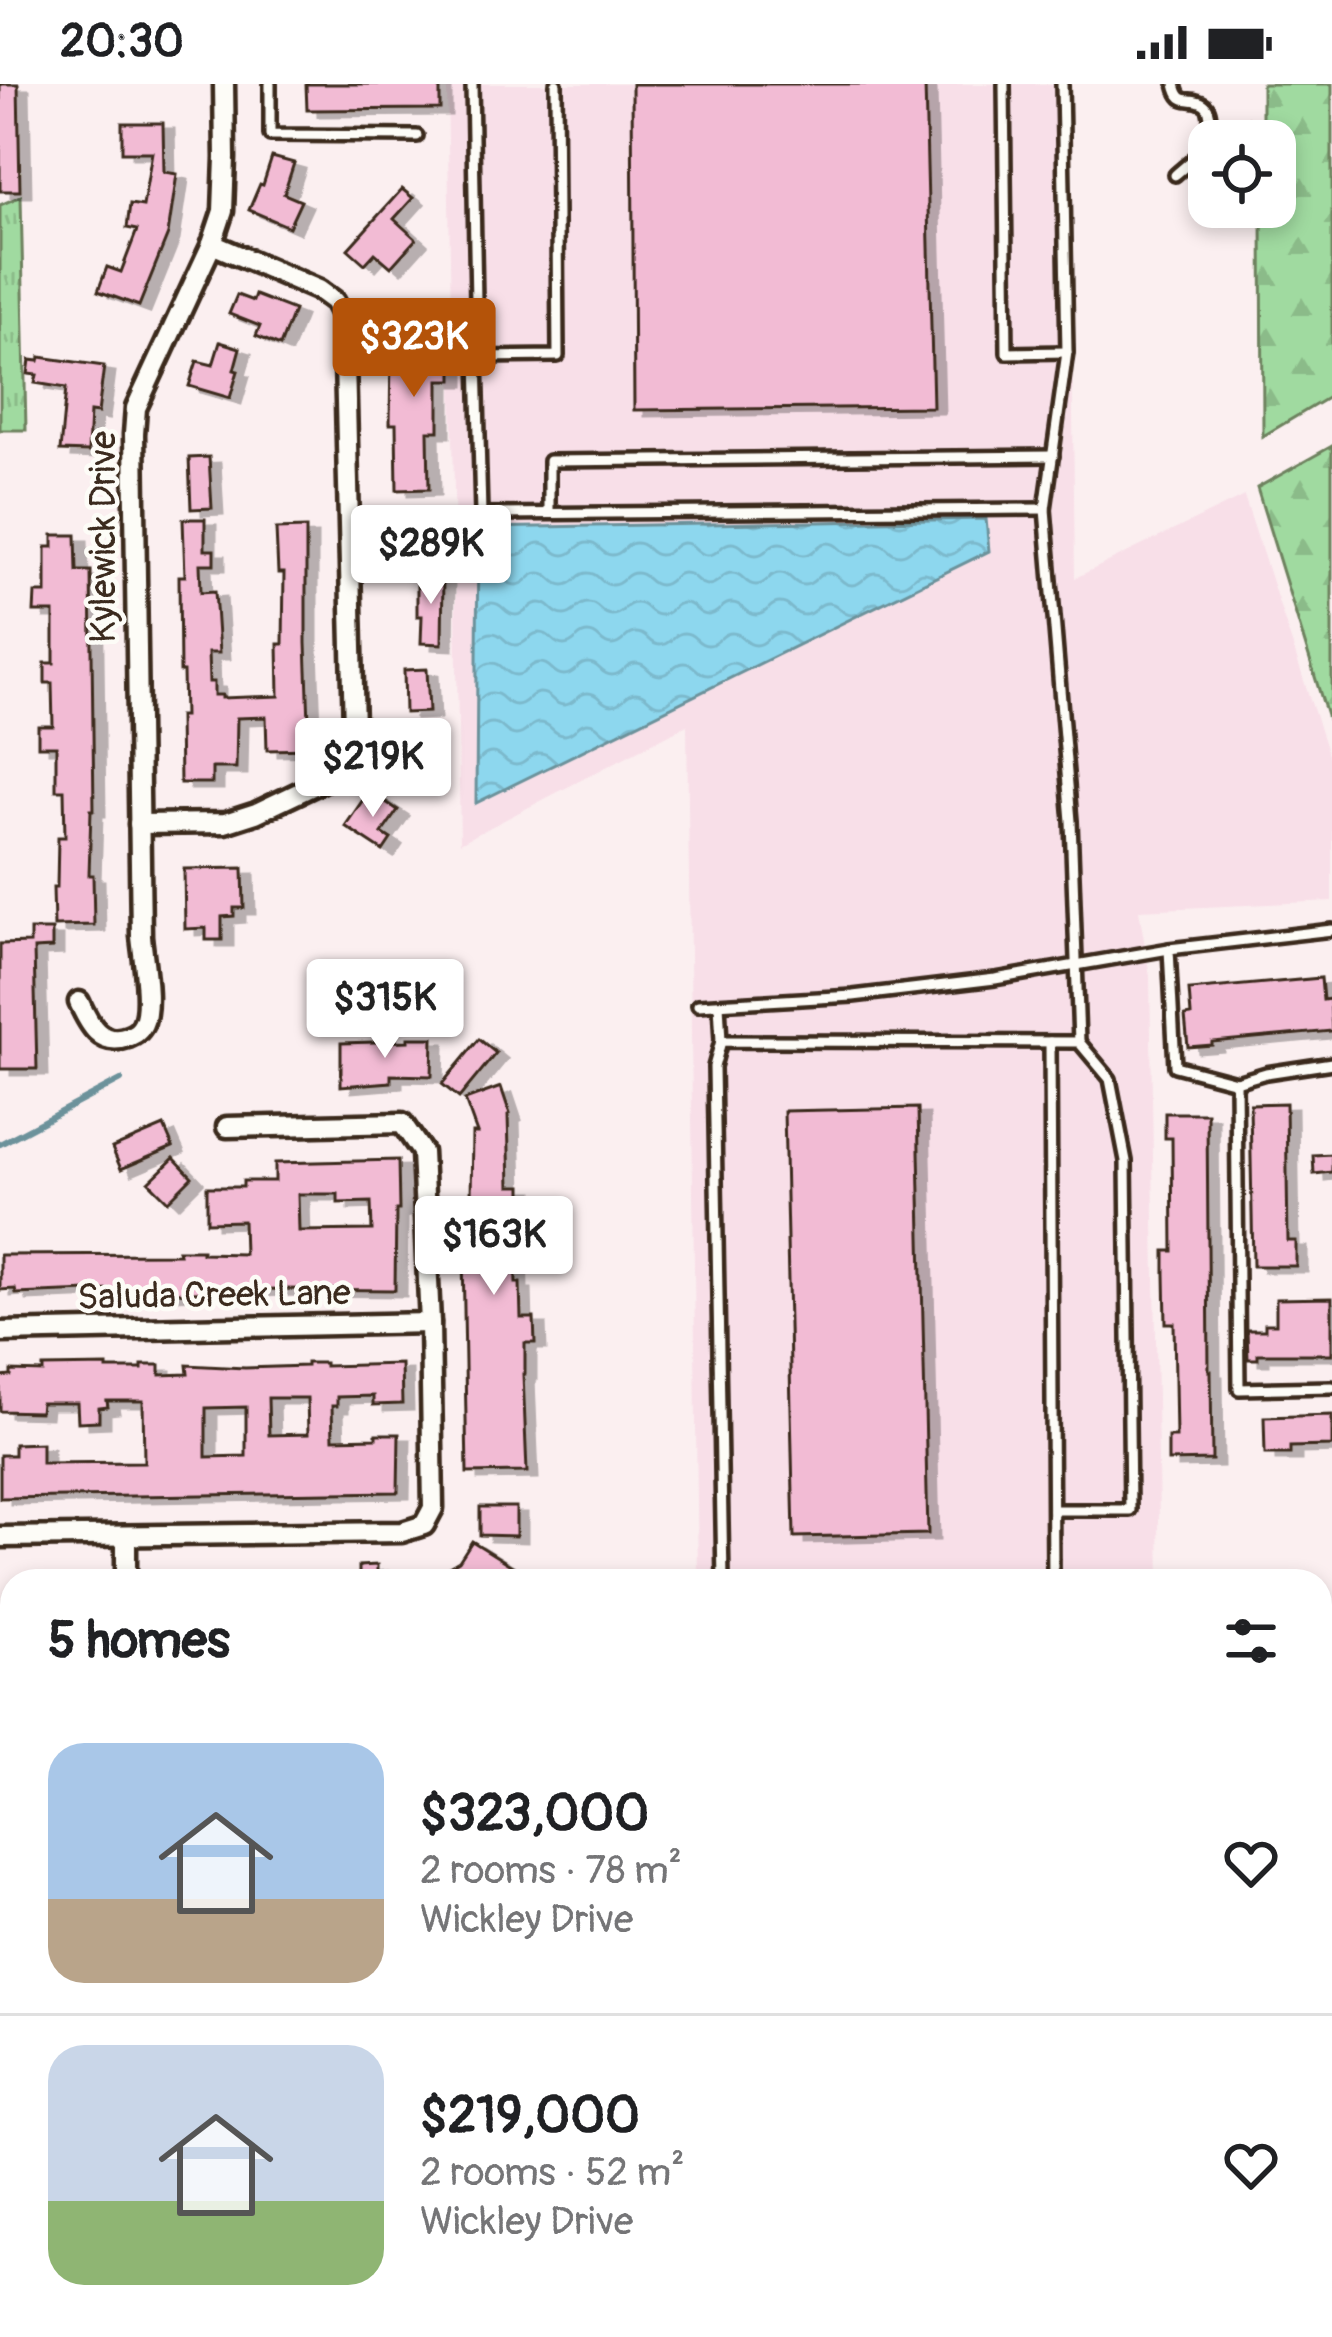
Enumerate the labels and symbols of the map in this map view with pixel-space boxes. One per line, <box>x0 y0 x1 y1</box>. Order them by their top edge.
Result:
pin: $323K <box>330 298 498 400</box>
street label: Kylewick Drive <box>81 431 126 643</box>
pin: $289K <box>347 505 515 607</box>
pin: $219K <box>289 718 457 820</box>
pin: $315K <box>301 959 469 1061</box>
pin: $163K <box>410 1196 578 1298</box>
street label: Saluda Creek Lane <box>77 1270 351 1320</box>

